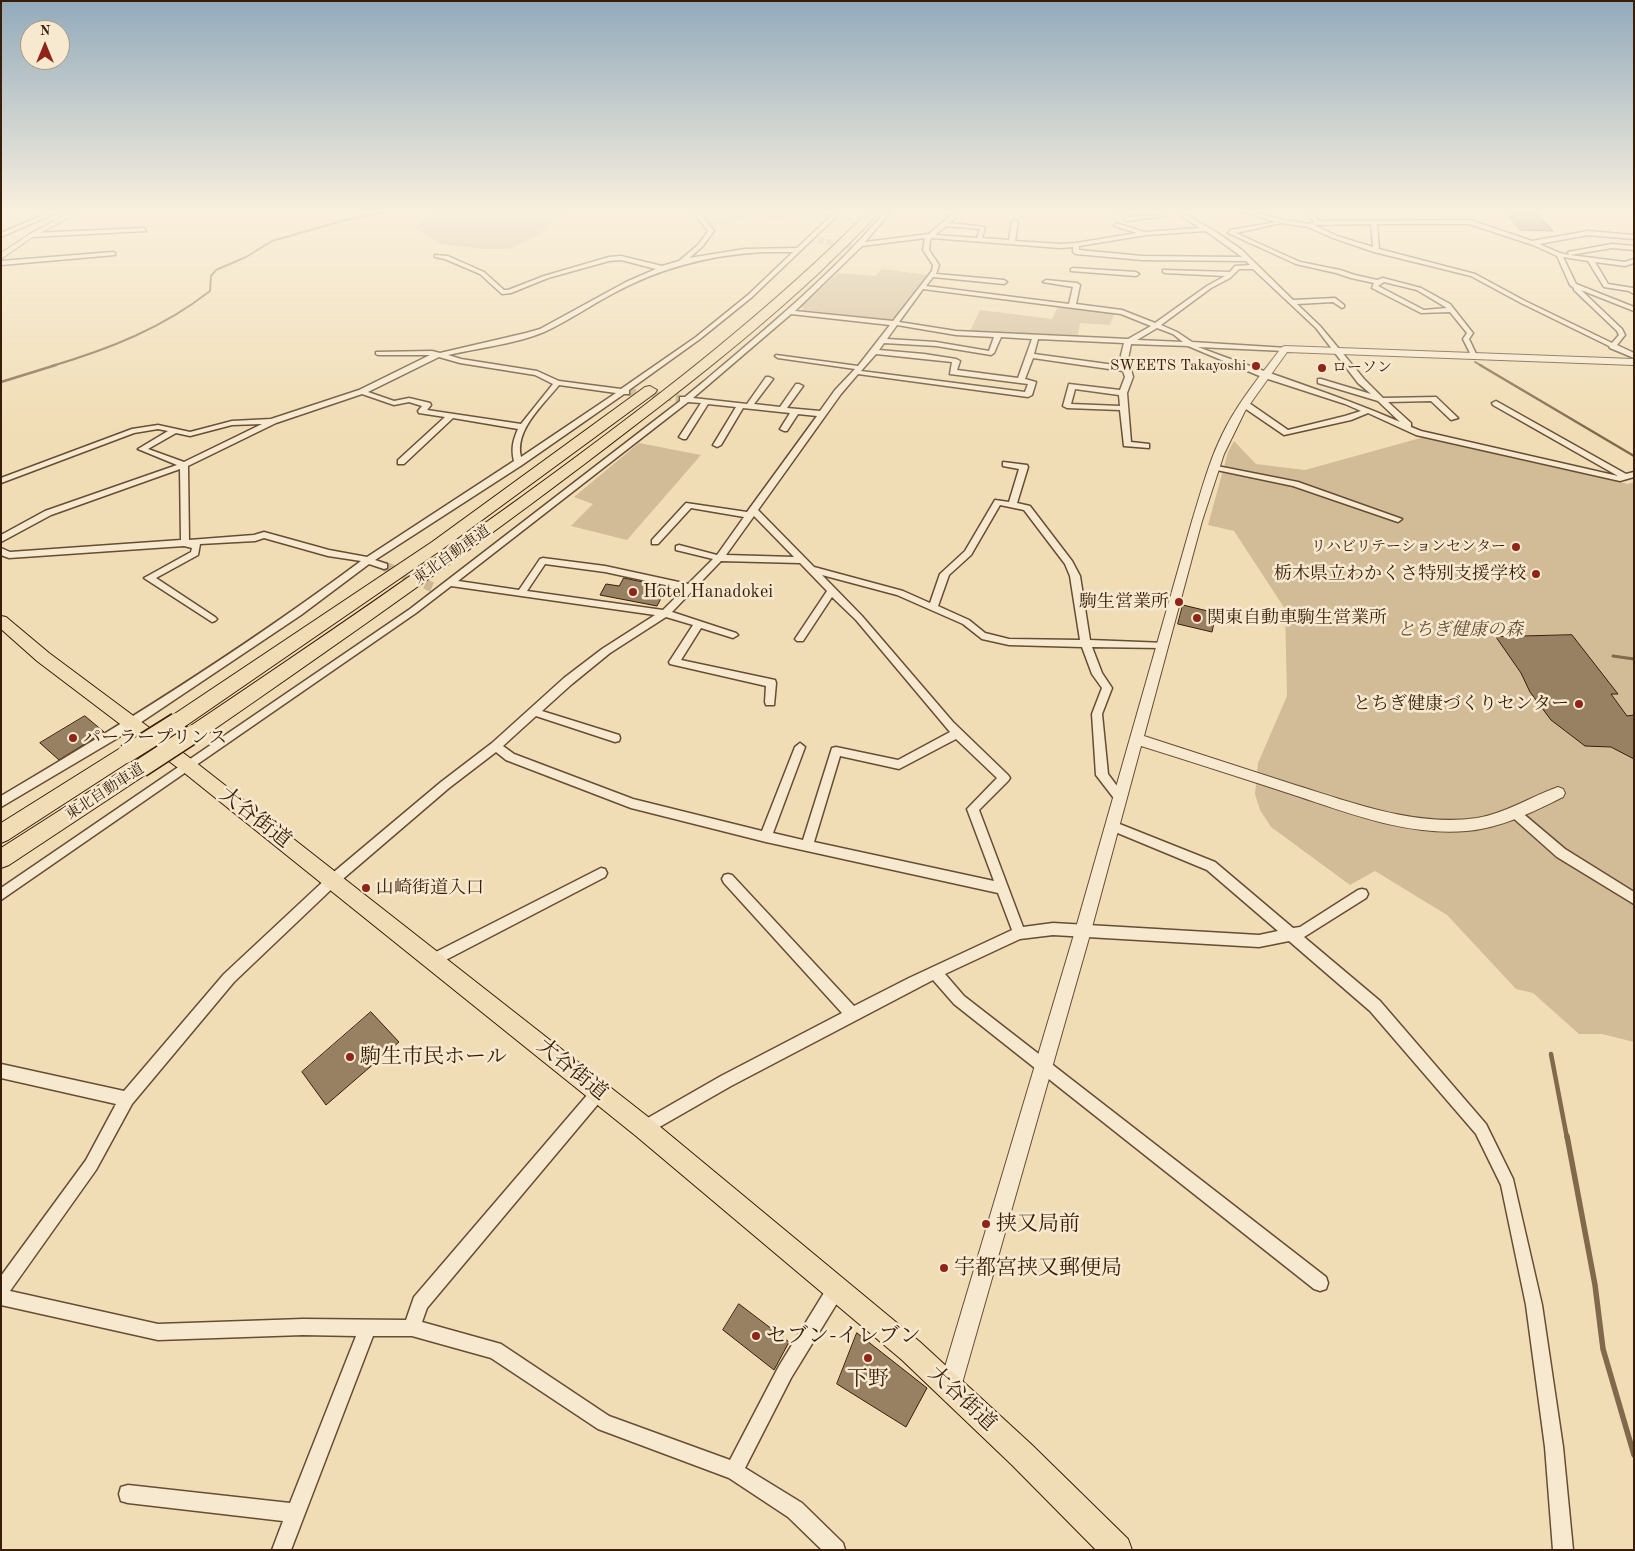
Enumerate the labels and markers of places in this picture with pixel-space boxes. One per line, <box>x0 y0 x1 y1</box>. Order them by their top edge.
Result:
place label: SWEETS Takayoshi <box>1110 357 1246 375</box>
place label: ローソン <box>1332 359 1392 377</box>
marker: SWEETS Takayoshi <box>1250 360 1262 372</box>
marker: ローソン <box>1316 362 1328 374</box>
place label: リハビリテーションセンター <box>1311 538 1506 556</box>
marker: リハビリテーションセンター <box>1510 541 1522 553</box>
place label: 栃木県立わかくさ特別支援学校 <box>1274 563 1526 585</box>
marker: 栃木県立わかくさ特別支援学校 <box>1530 568 1542 580</box>
place label: Hotel Hanadokei <box>643 581 773 603</box>
marker: Hotel Hanadokei <box>627 586 639 598</box>
place label: 駒生営業所 <box>1079 591 1169 613</box>
marker: 駒生営業所 <box>1173 596 1185 608</box>
place label: 関東自動車駒生営業所 <box>1207 607 1387 629</box>
marker: 関東自動車駒生営業所 <box>1191 612 1203 624</box>
place label: とちぎ健康づくりセンター <box>1353 693 1569 715</box>
marker: とちぎ健康づくりセンター <box>1573 698 1585 710</box>
place label: パーラープリンス <box>83 727 227 749</box>
marker: パーラープリンス <box>67 732 79 744</box>
place label: 山崎街道入口 <box>376 877 484 899</box>
marker: 山崎街道入口 <box>360 882 372 894</box>
place label: 駒生市民ホール <box>360 1044 507 1070</box>
marker: 駒生市民ホール <box>344 1051 356 1063</box>
place label: 挟又局前 <box>996 1211 1080 1237</box>
marker: 挟又局前 <box>980 1218 992 1230</box>
place label: 宇都宮挟又郵便局 <box>954 1255 1122 1281</box>
marker: 宇都宮挟又郵便局 <box>938 1262 950 1274</box>
place label: セブン-イレブン <box>766 1323 921 1349</box>
marker: セブン-イレブン <box>750 1330 762 1342</box>
marker: 下野 <box>862 1352 874 1364</box>
place label: 下野 <box>847 1366 889 1392</box>

